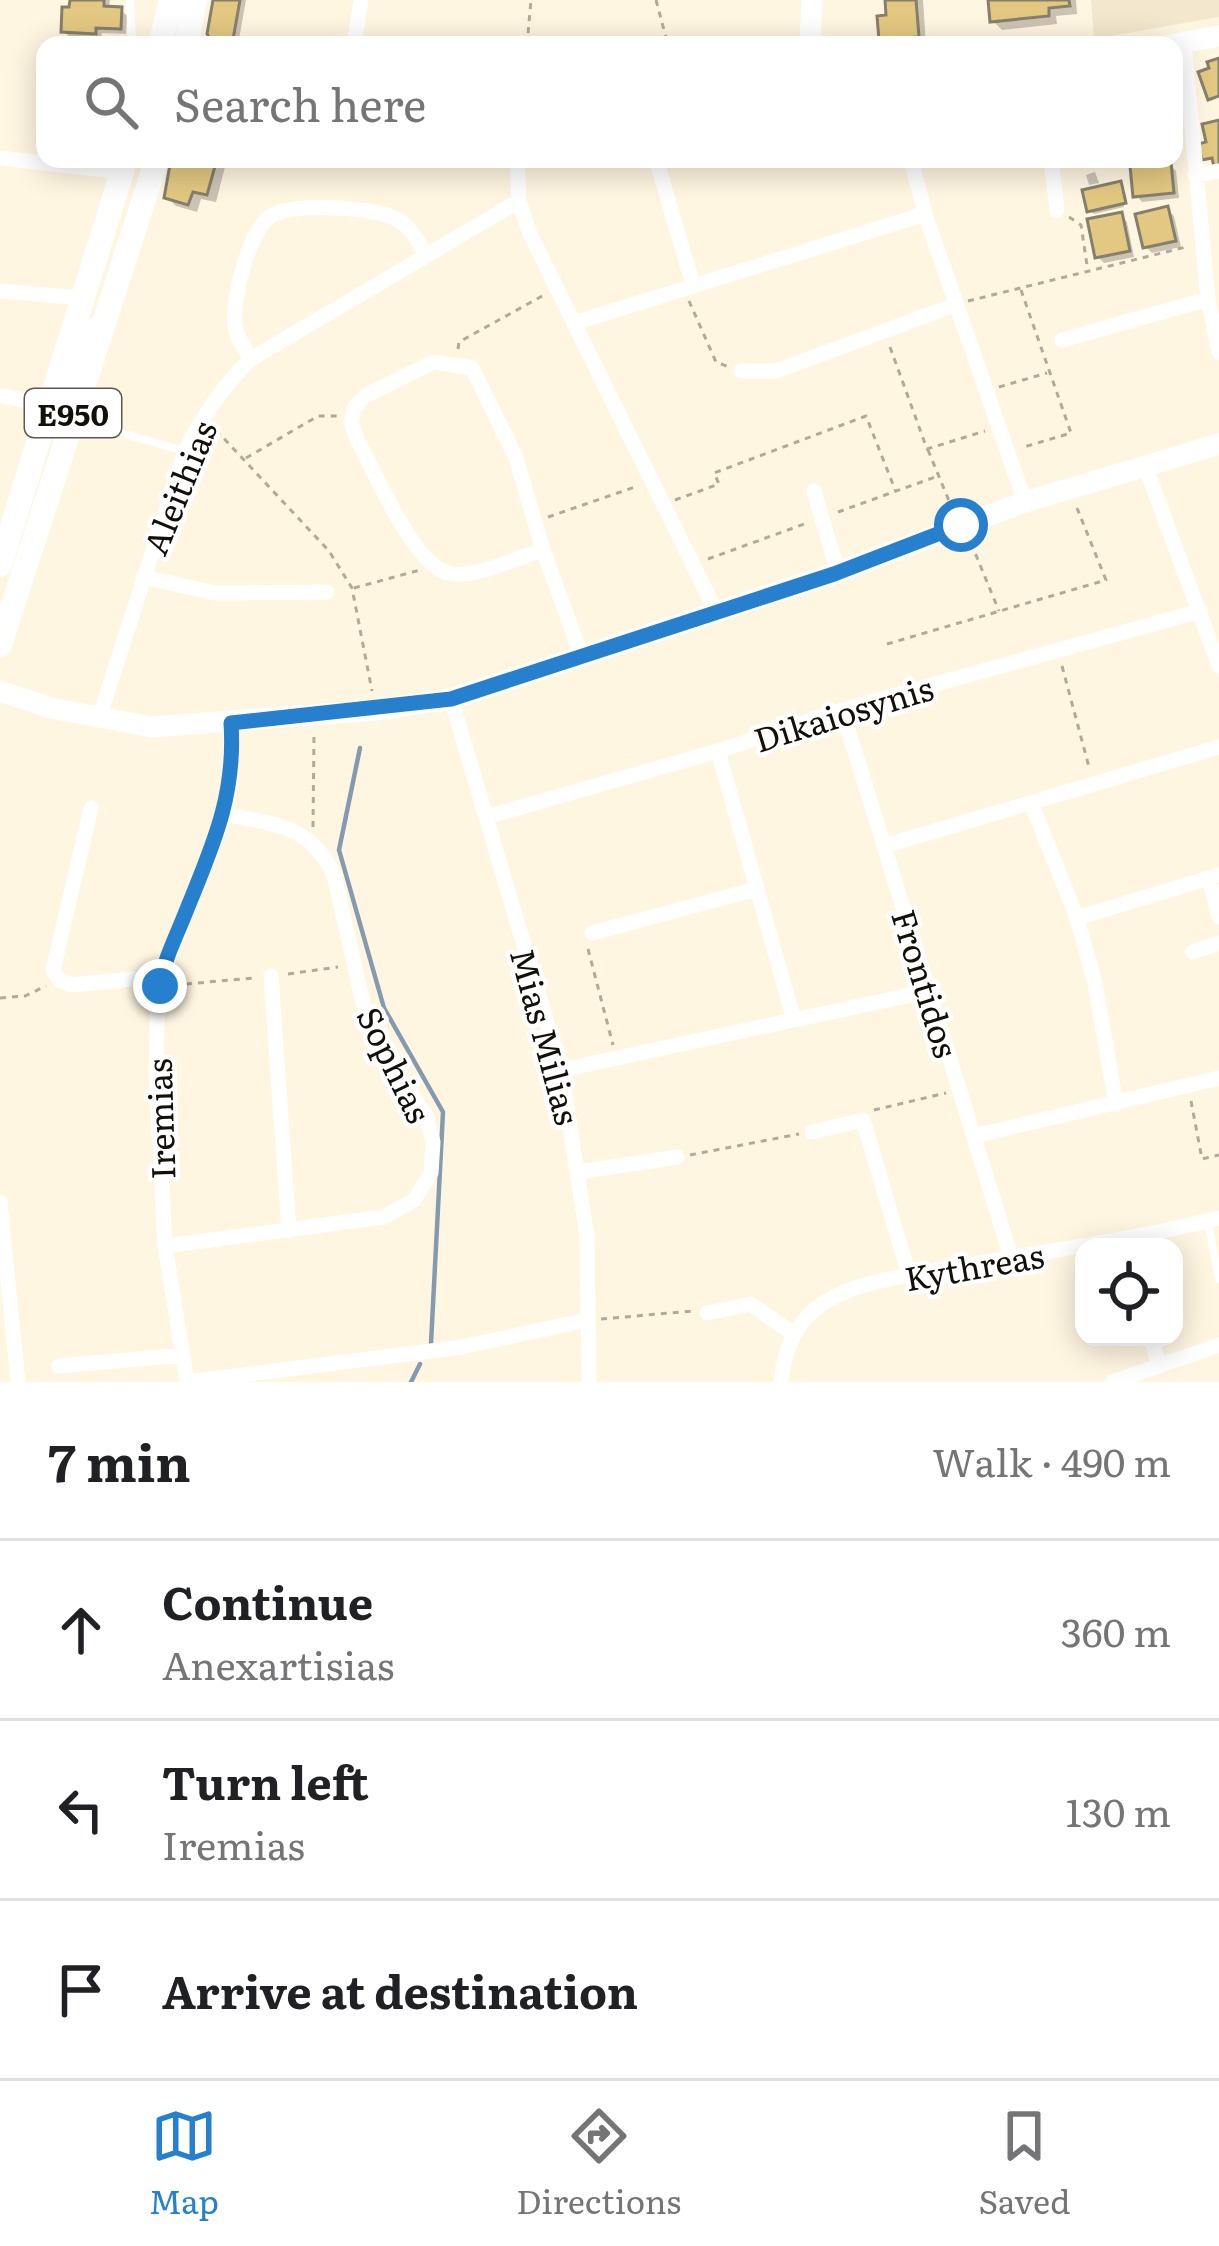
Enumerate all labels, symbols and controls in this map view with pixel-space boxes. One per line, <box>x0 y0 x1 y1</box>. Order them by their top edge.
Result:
search box <box>36 36 1183 168</box>
icon: search <box>78 69 144 135</box>
text: Search here <box>174 69 426 136</box>
road number: E950 <box>25 389 121 437</box>
street label: Aleithias <box>129 413 227 561</box>
route start <box>934 498 988 552</box>
street label: Dikaiosynis <box>747 661 939 763</box>
street label: Frontidos <box>881 903 973 1063</box>
street label: Mias Milias <box>500 942 594 1130</box>
route end <box>133 959 187 1013</box>
street label: Sophias <box>347 998 445 1130</box>
street label: Iremias <box>132 1058 186 1180</box>
street label: Kythreas <box>901 1229 1047 1301</box>
map controls <box>1075 1238 1183 1346</box>
button: locate <box>1075 1238 1183 1346</box>
text: 7 min <box>48 1422 191 1498</box>
text: Walk · 490 m <box>933 1431 1171 1489</box>
text: Continue <box>162 1567 373 1634</box>
icon: ahead <box>48 1597 114 1663</box>
text: 360 m <box>1061 1601 1171 1659</box>
text: Anexartisias <box>162 1634 394 1692</box>
text: Turn left <box>162 1747 369 1814</box>
icon: left <box>48 1777 114 1843</box>
text: 130 m <box>1066 1781 1171 1839</box>
text: Iremias <box>162 1814 305 1872</box>
text: Arrive at destination <box>162 1956 638 2023</box>
icon: arrive <box>48 1957 114 2023</box>
tab: Map <box>149 2103 219 2224</box>
tab: Directions <box>516 2103 681 2224</box>
tab: Saved <box>978 2103 1070 2224</box>

